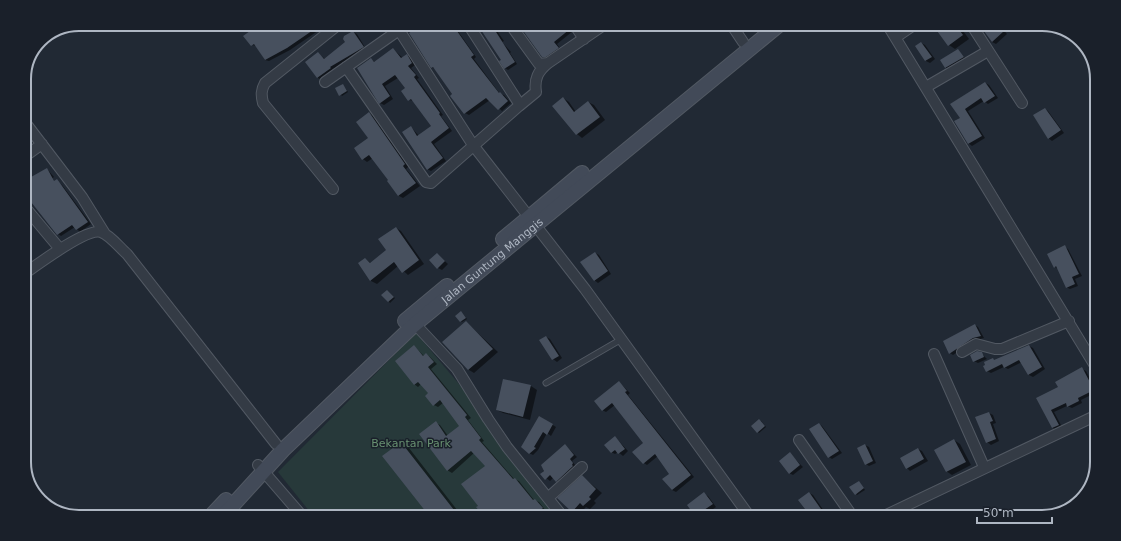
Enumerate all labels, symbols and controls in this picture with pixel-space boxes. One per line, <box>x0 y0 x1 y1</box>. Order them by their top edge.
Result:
street label: Jalan Guntung Manggis <box>438 215 546 307</box>
park label: Bekantan Park <box>371 437 451 450</box>
scale bar <box>977 499 1052 525</box>
text: 50 m <box>983 506 1014 520</box>

